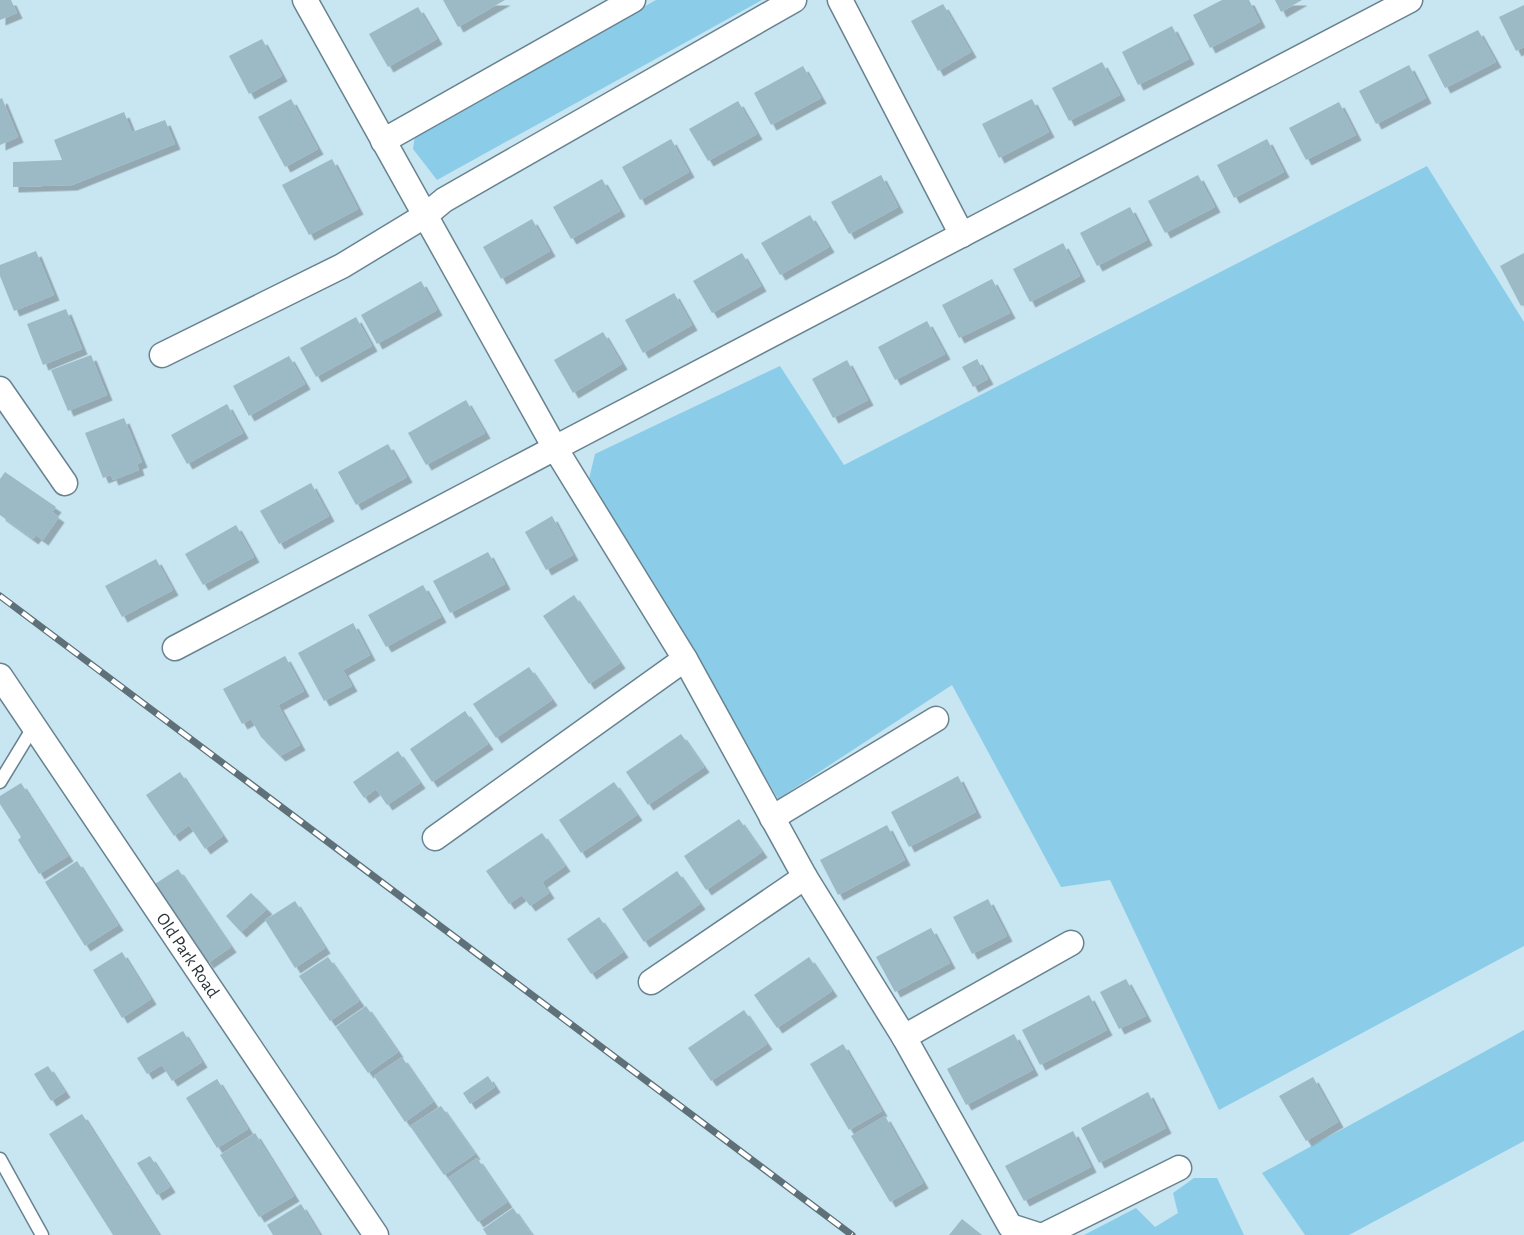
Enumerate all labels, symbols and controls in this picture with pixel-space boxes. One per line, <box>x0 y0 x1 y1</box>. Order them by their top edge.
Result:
street label: Old Park Road <box>152 910 222 1001</box>

